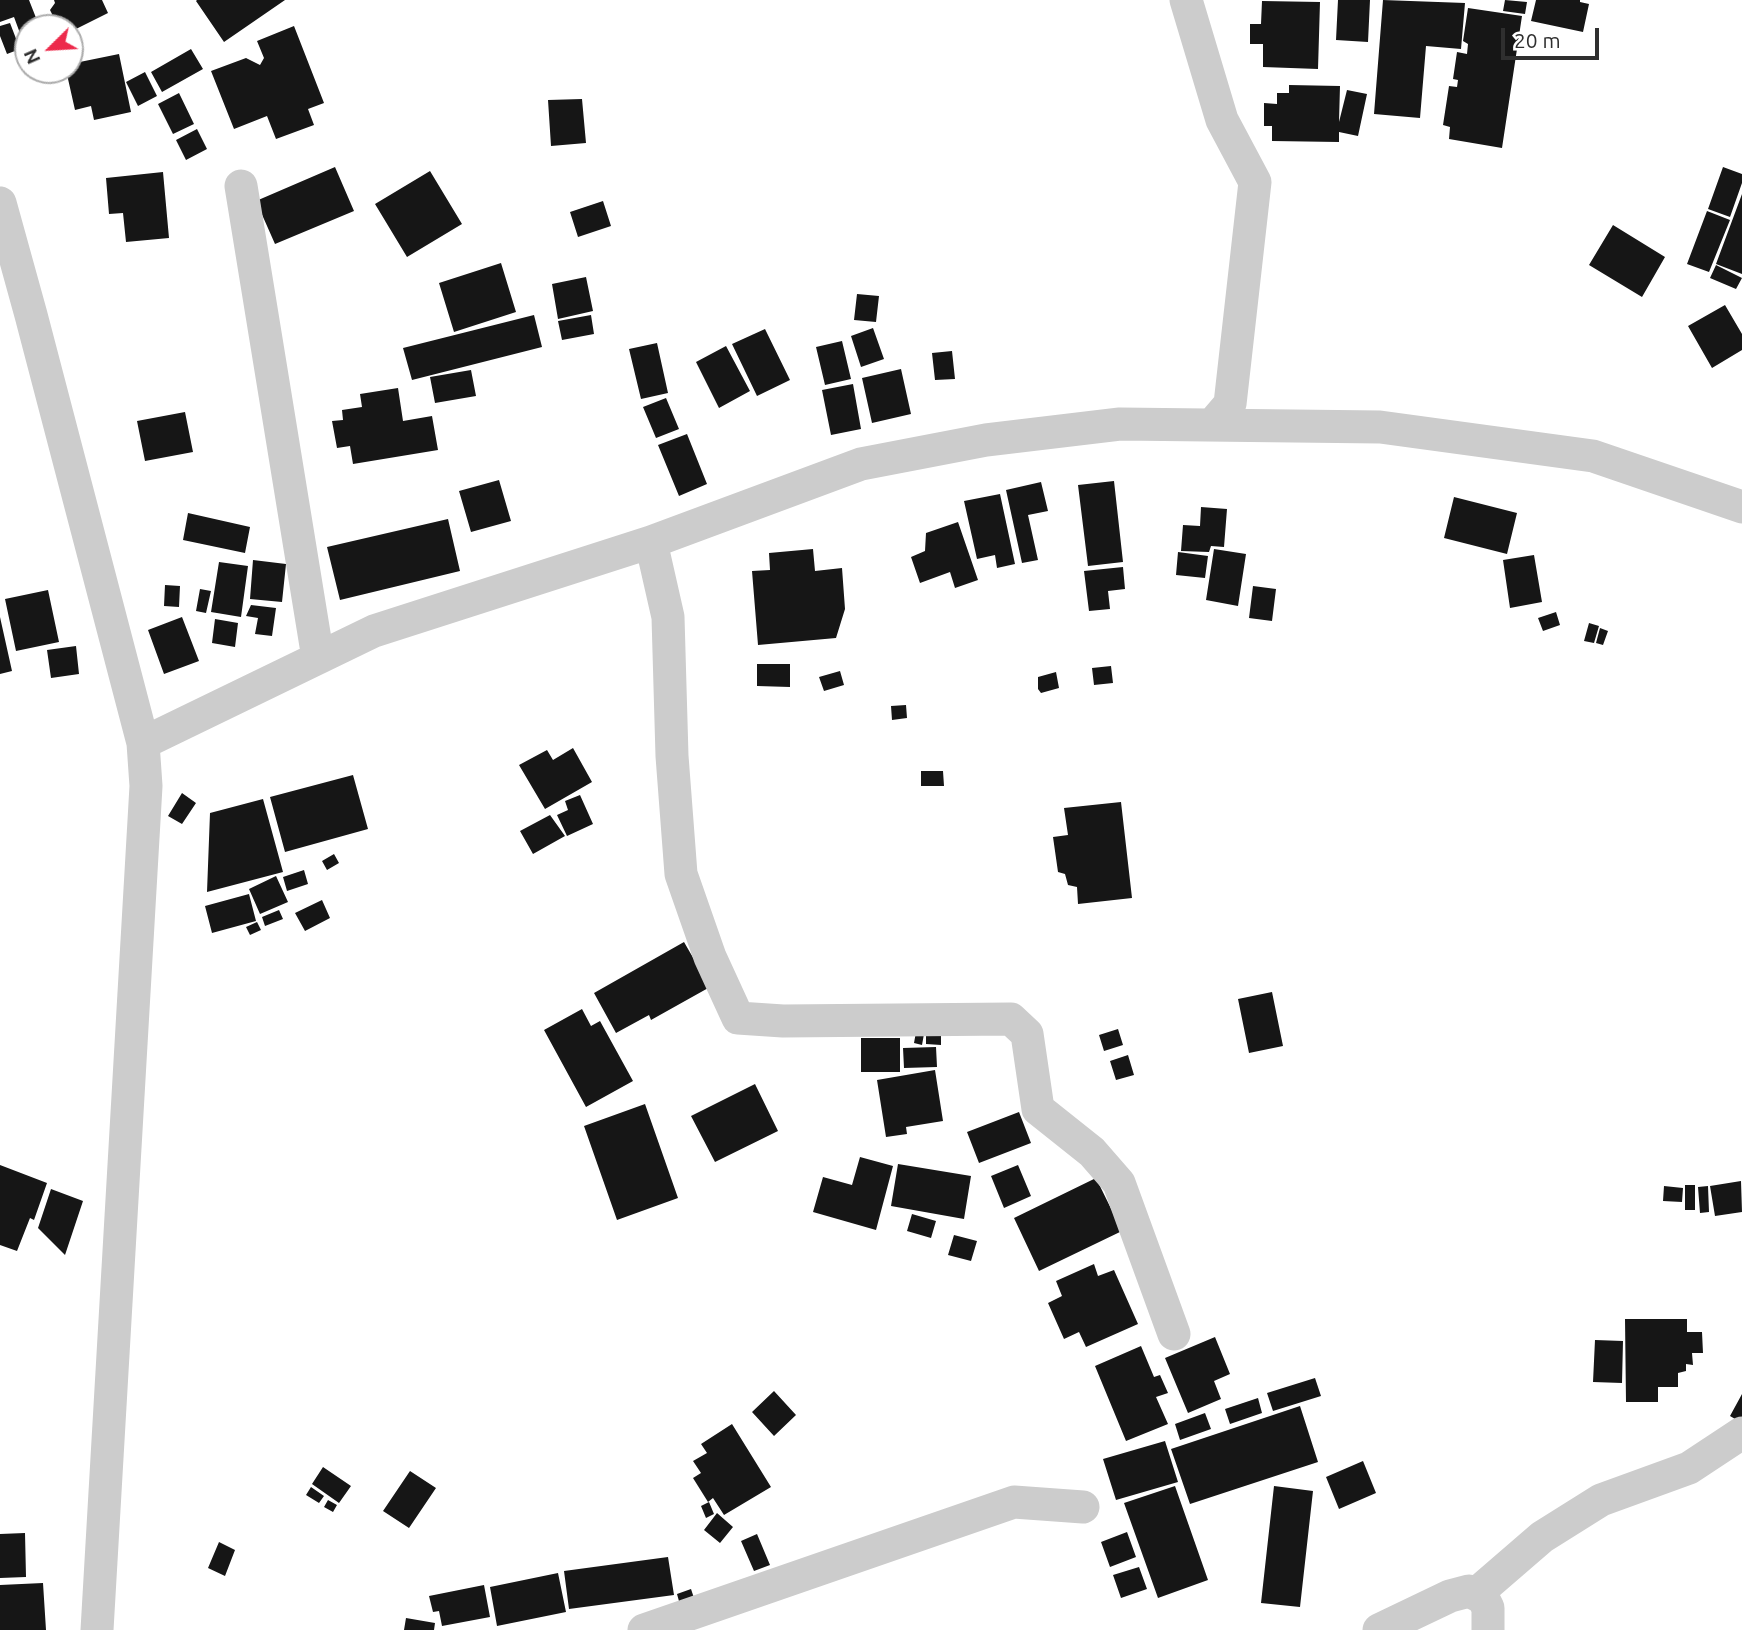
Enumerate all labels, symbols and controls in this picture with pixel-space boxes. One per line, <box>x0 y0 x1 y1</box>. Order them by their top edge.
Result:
north arrow <box>14 14 84 84</box>
scale bar <box>1504 14 1602 58</box>
text: 20 m <box>1514 28 1561 52</box>
text: N <box>19 46 45 68</box>

